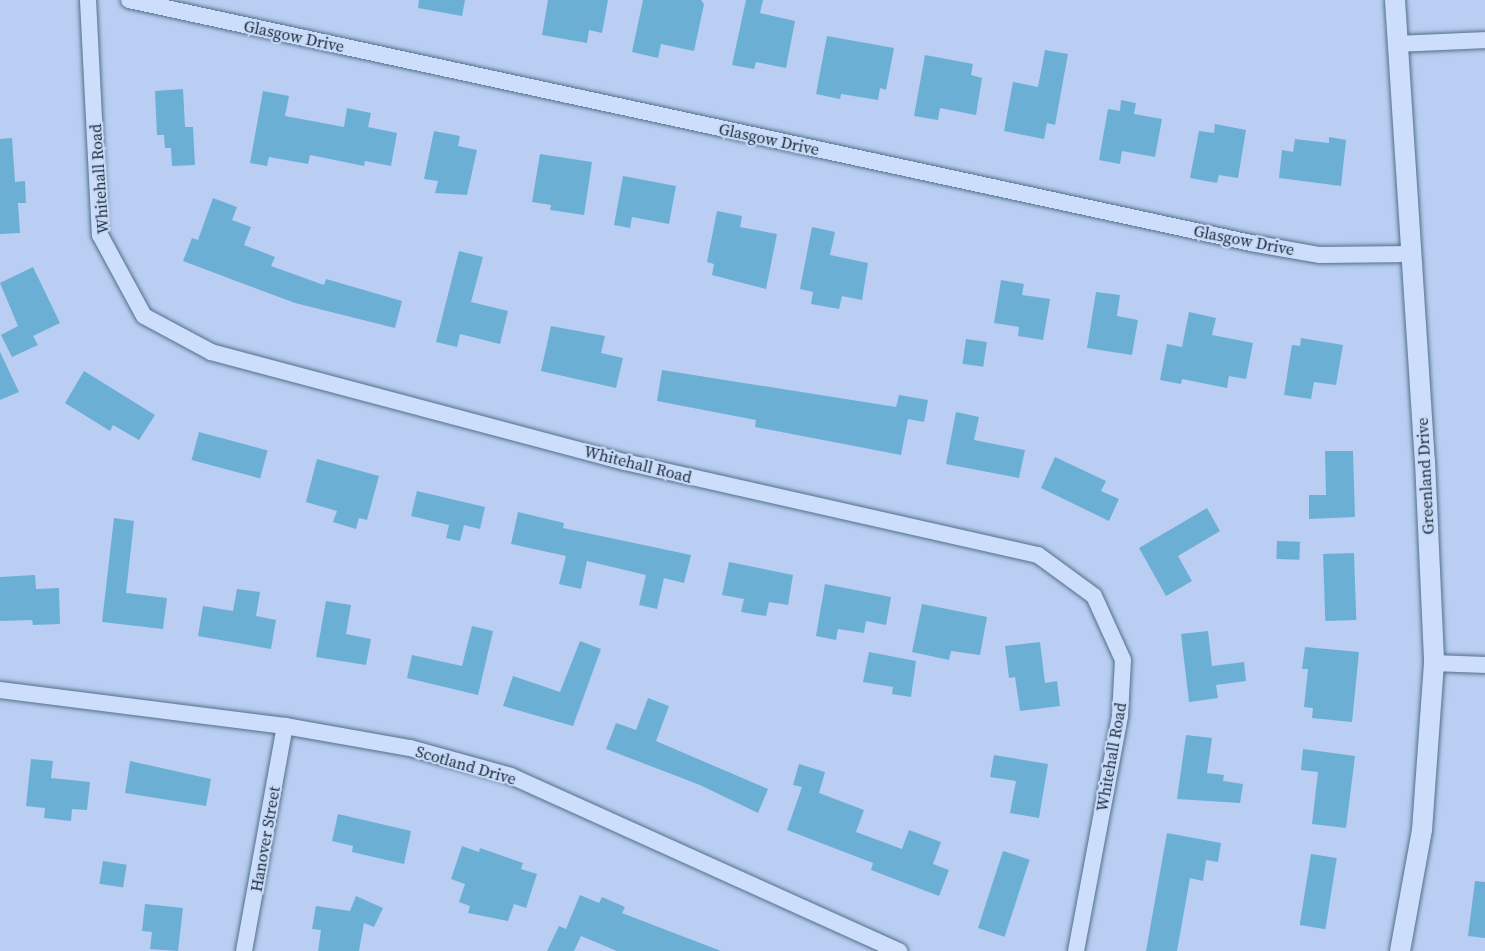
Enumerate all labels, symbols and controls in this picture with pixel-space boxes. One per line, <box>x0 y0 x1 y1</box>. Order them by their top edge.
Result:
street label: Glasgow Drive <box>242 16 346 56</box>
street label: Glasgow Drive <box>717 119 821 159</box>
street label: Whitehall Road <box>86 123 112 235</box>
street label: Glasgow Drive <box>1192 221 1296 259</box>
street label: Greenland Drive <box>1412 417 1438 535</box>
street label: Whitehall Road <box>582 441 694 487</box>
street label: Whitehall Road <box>1092 701 1130 813</box>
street label: Scotland Drive <box>414 741 518 789</box>
street label: Hanover Street <box>246 785 284 893</box>

